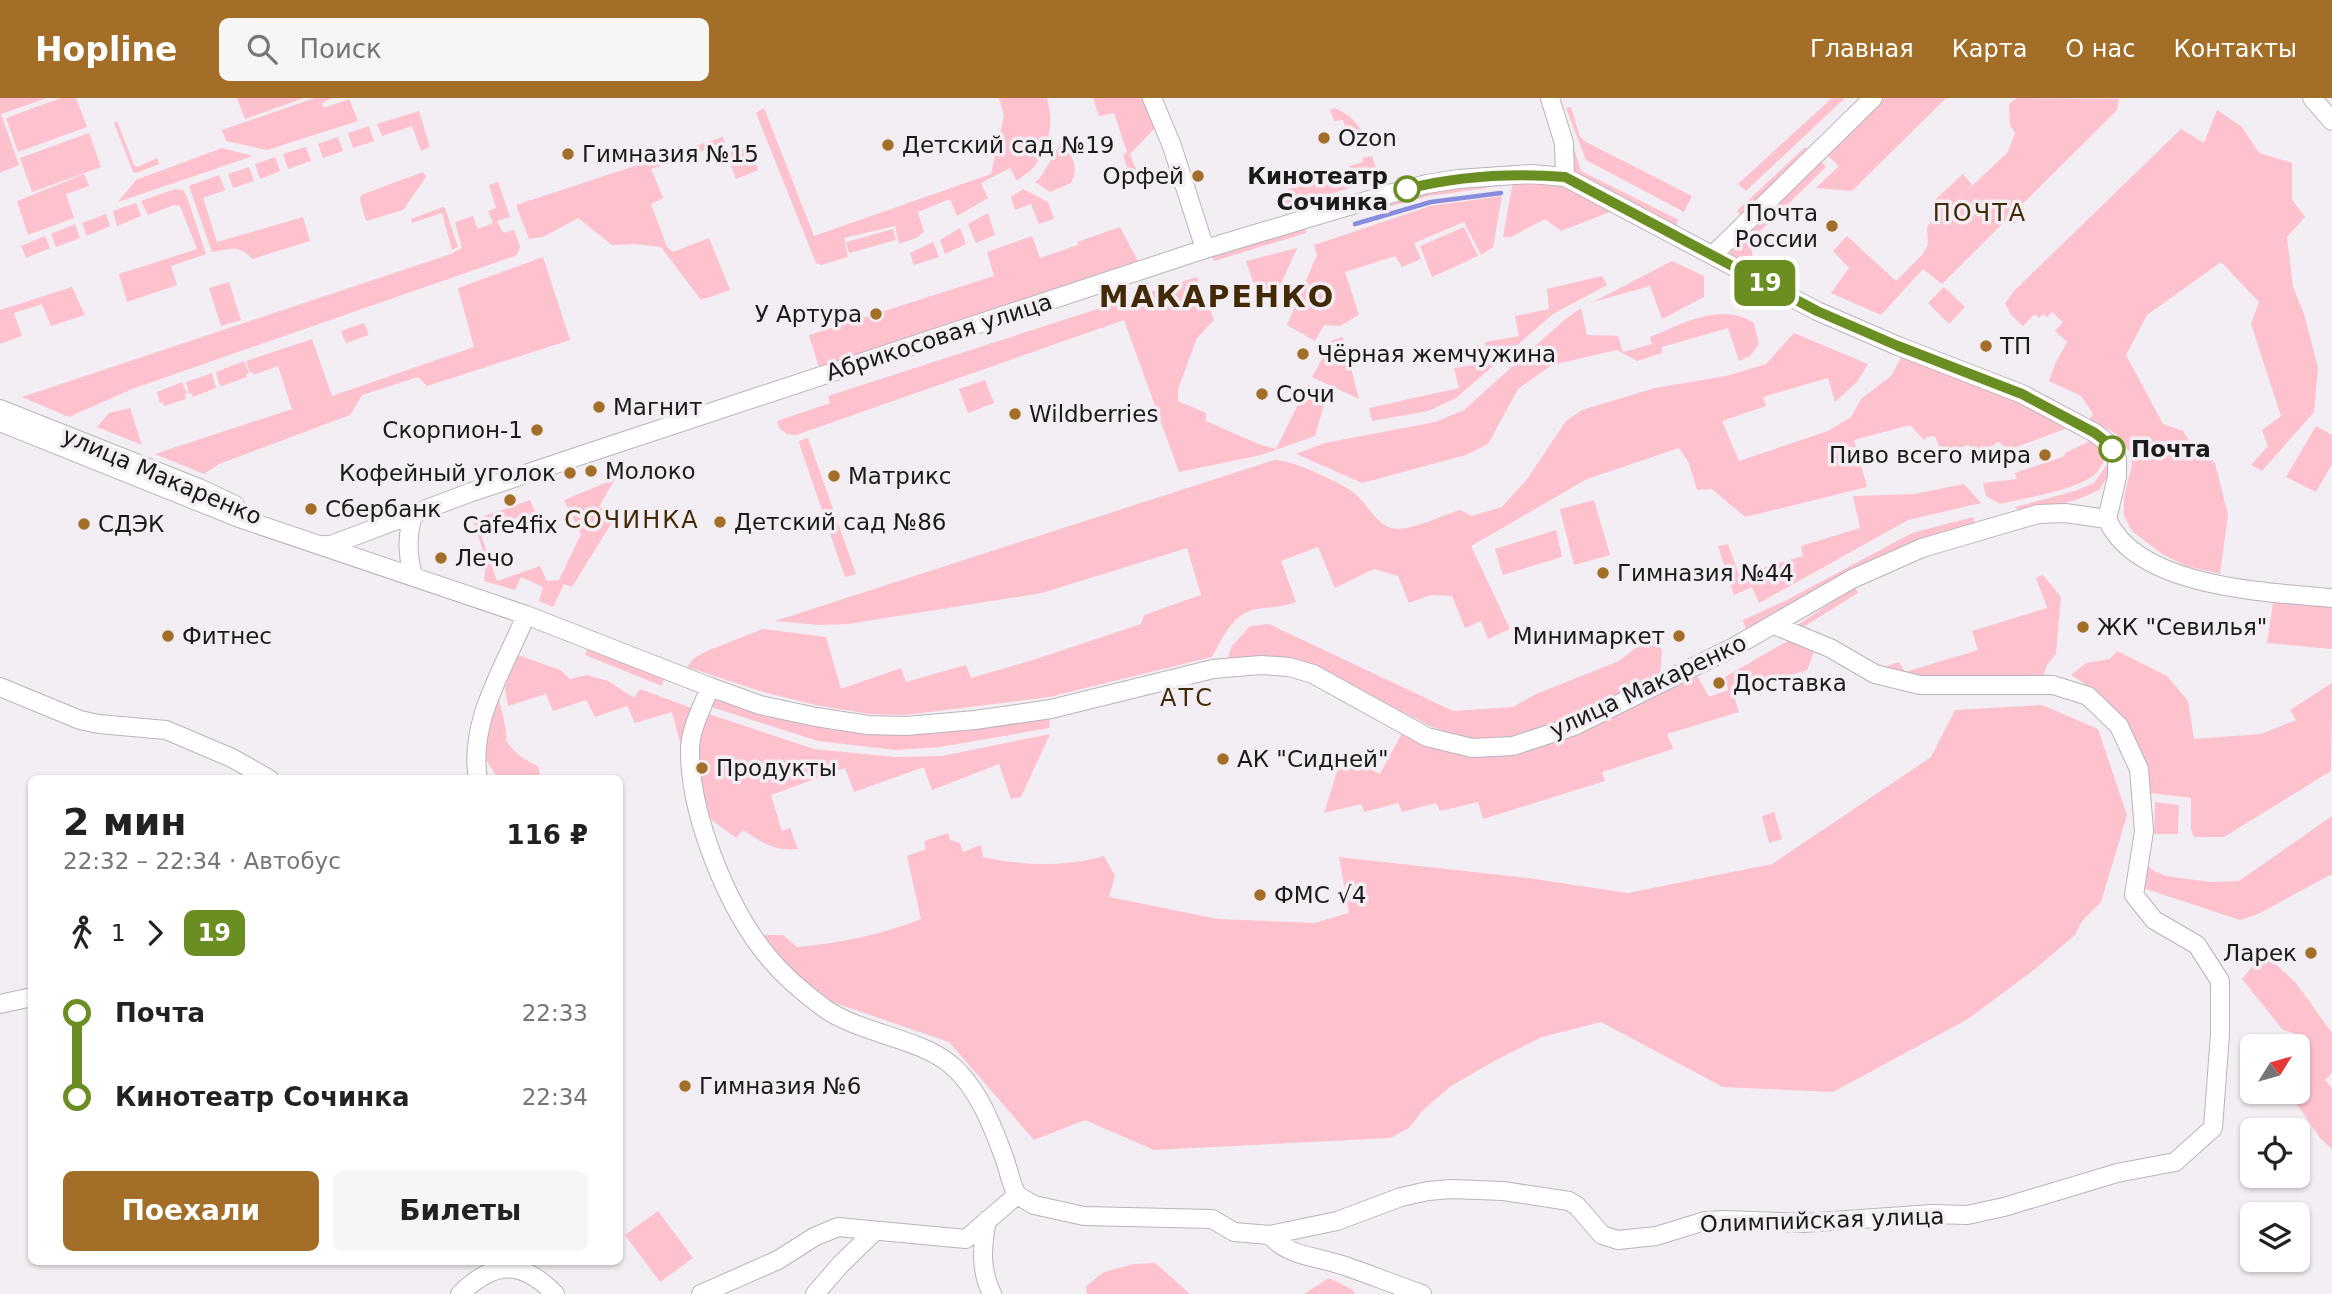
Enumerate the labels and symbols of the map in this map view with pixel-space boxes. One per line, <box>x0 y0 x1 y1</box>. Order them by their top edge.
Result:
place label: Ozon <box>1338 125 1397 151</box>
marker: Ozon <box>1316 130 1332 146</box>
place label: Детский сад №19 <box>902 132 1114 158</box>
marker: Детский сад №19 <box>880 137 896 153</box>
place label: Гимназия №15 <box>582 141 759 167</box>
marker: Гимназия №15 <box>560 146 576 162</box>
place label: Орфей <box>1103 163 1184 189</box>
place label: Кинотеатр Сочинка <box>1247 163 1388 215</box>
marker: Орфей <box>1190 168 1206 184</box>
marker: Кинотеатр Сочинка <box>1394 176 1420 202</box>
district label: ПОЧТА <box>1933 199 2027 227</box>
place label: Почта России <box>1735 200 1818 252</box>
marker: Почта России <box>1824 218 1840 234</box>
line badge: 19 <box>1734 260 1796 306</box>
district label: МАКАРЕНКО <box>1099 279 1335 314</box>
street label: Абрикосовая улица <box>823 288 1055 386</box>
place label: У Артура <box>755 301 862 327</box>
marker: У Артура <box>868 306 884 322</box>
place label: ТП <box>1999 333 2031 359</box>
marker: ТП <box>1978 338 1994 354</box>
place label: Чёрная жемчужина <box>1317 341 1556 367</box>
marker: Чёрная жемчужина <box>1295 346 1311 362</box>
place label: Сочи <box>1276 381 1335 407</box>
marker: Сочи <box>1254 386 1270 402</box>
place label: Магнит <box>613 394 702 420</box>
marker: Магнит <box>591 399 607 415</box>
place label: Wildberries <box>1029 401 1158 427</box>
marker: Wildberries <box>1007 406 1023 422</box>
place label: Скорпион-1 <box>382 417 523 443</box>
street label: улица Макаренко <box>58 422 266 530</box>
marker: Скорпион-1 <box>529 422 545 438</box>
marker: Почта <box>2099 436 2125 462</box>
place label: Почта <box>2131 436 2211 462</box>
place label: Пиво всего мира <box>1829 442 2031 468</box>
marker: Пиво всего мира <box>2037 447 2053 463</box>
place label: Молоко <box>605 458 696 484</box>
place label: Кофейный уголок <box>339 460 556 486</box>
marker: Молоко <box>583 463 599 479</box>
place label: Матрикс <box>848 463 951 489</box>
marker: Кофейный уголок <box>562 465 578 481</box>
marker: Матрикс <box>826 468 842 484</box>
marker: Cafe4fix <box>502 492 518 508</box>
place label: Сбербанк <box>325 496 441 522</box>
marker: Сбербанк <box>303 501 319 517</box>
district label: СОЧИНКА <box>564 506 700 534</box>
place label: Детский сад №86 <box>734 509 946 535</box>
place label: СДЭК <box>98 511 164 537</box>
place label: Cafe4fix <box>462 512 558 538</box>
marker: Детский сад №86 <box>712 514 728 530</box>
marker: СДЭК <box>76 516 92 532</box>
place label: Лечо <box>455 545 514 571</box>
marker: Лечо <box>433 550 449 566</box>
place label: Гимназия №44 <box>1617 560 1794 586</box>
marker: Гимназия №44 <box>1595 565 1611 581</box>
place label: ЖК "Севилья" <box>2097 614 2267 640</box>
marker: ЖК "Севилья" <box>2075 619 2091 635</box>
place label: Фитнес <box>182 623 272 649</box>
place label: Минимаркет <box>1513 623 1665 649</box>
marker: Фитнес <box>160 628 176 644</box>
marker: Минимаркет <box>1671 628 1687 644</box>
street label: улица Макаренко <box>1546 629 1750 743</box>
place label: Доставка <box>1733 670 1847 696</box>
marker: Доставка <box>1711 675 1727 691</box>
district label: АТС <box>1160 684 1214 712</box>
place label: АК "Сидней" <box>1237 746 1389 772</box>
marker: АК "Сидней" <box>1215 751 1231 767</box>
place label: Продукты <box>716 755 837 781</box>
marker: Продукты <box>694 760 710 776</box>
place label: ФМС √4 <box>1274 882 1366 908</box>
marker: ФМС √4 <box>1252 887 1268 903</box>
place label: Ларек <box>2223 940 2297 966</box>
marker: Ларек <box>2303 945 2319 961</box>
north arrow <box>2240 1034 2310 1104</box>
place label: Гимназия №6 <box>699 1073 861 1099</box>
marker: Гимназия №6 <box>677 1078 693 1094</box>
street label: Олимпийская улица <box>1699 1203 1945 1237</box>

